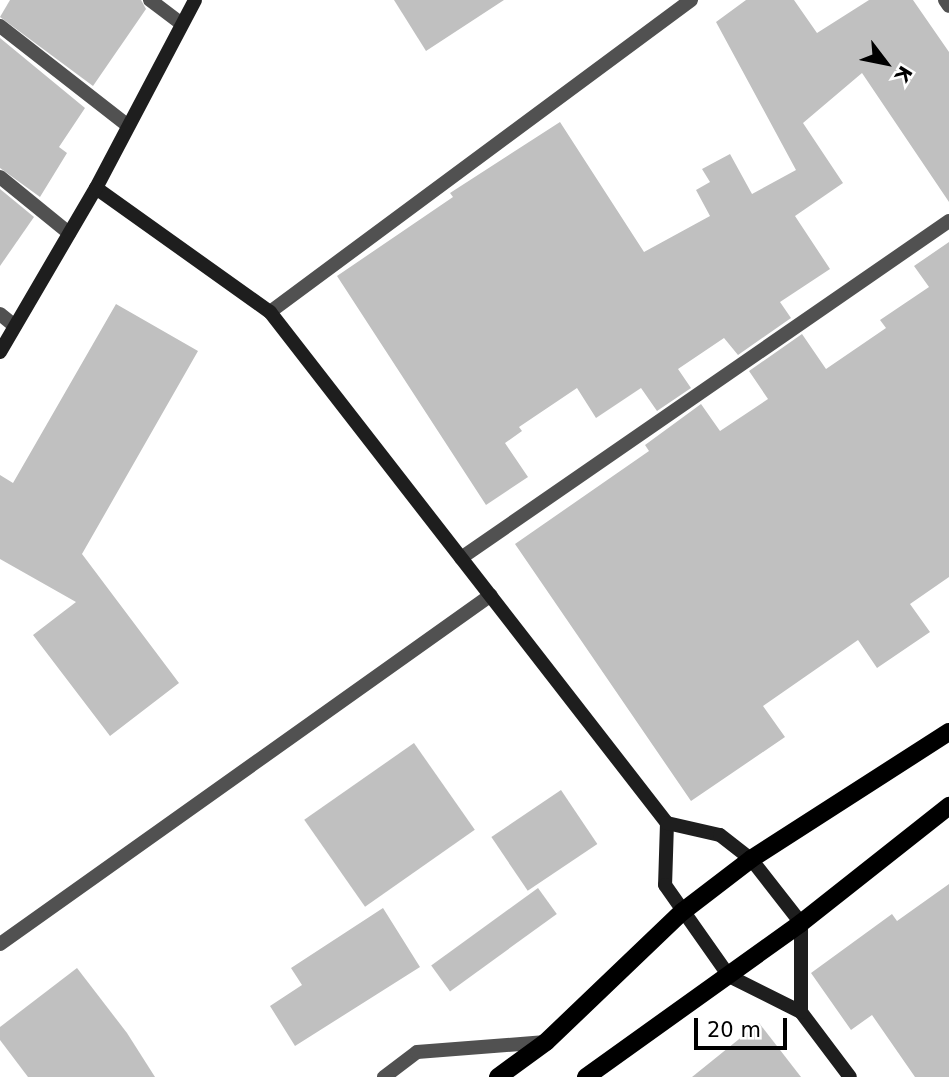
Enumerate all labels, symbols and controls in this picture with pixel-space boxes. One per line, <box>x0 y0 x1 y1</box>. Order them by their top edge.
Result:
north arrow <box>851 28 921 98</box>
text: K <box>891 62 917 86</box>
scale bar <box>697 1004 790 1048</box>
text: 20 m <box>707 1018 761 1042</box>

